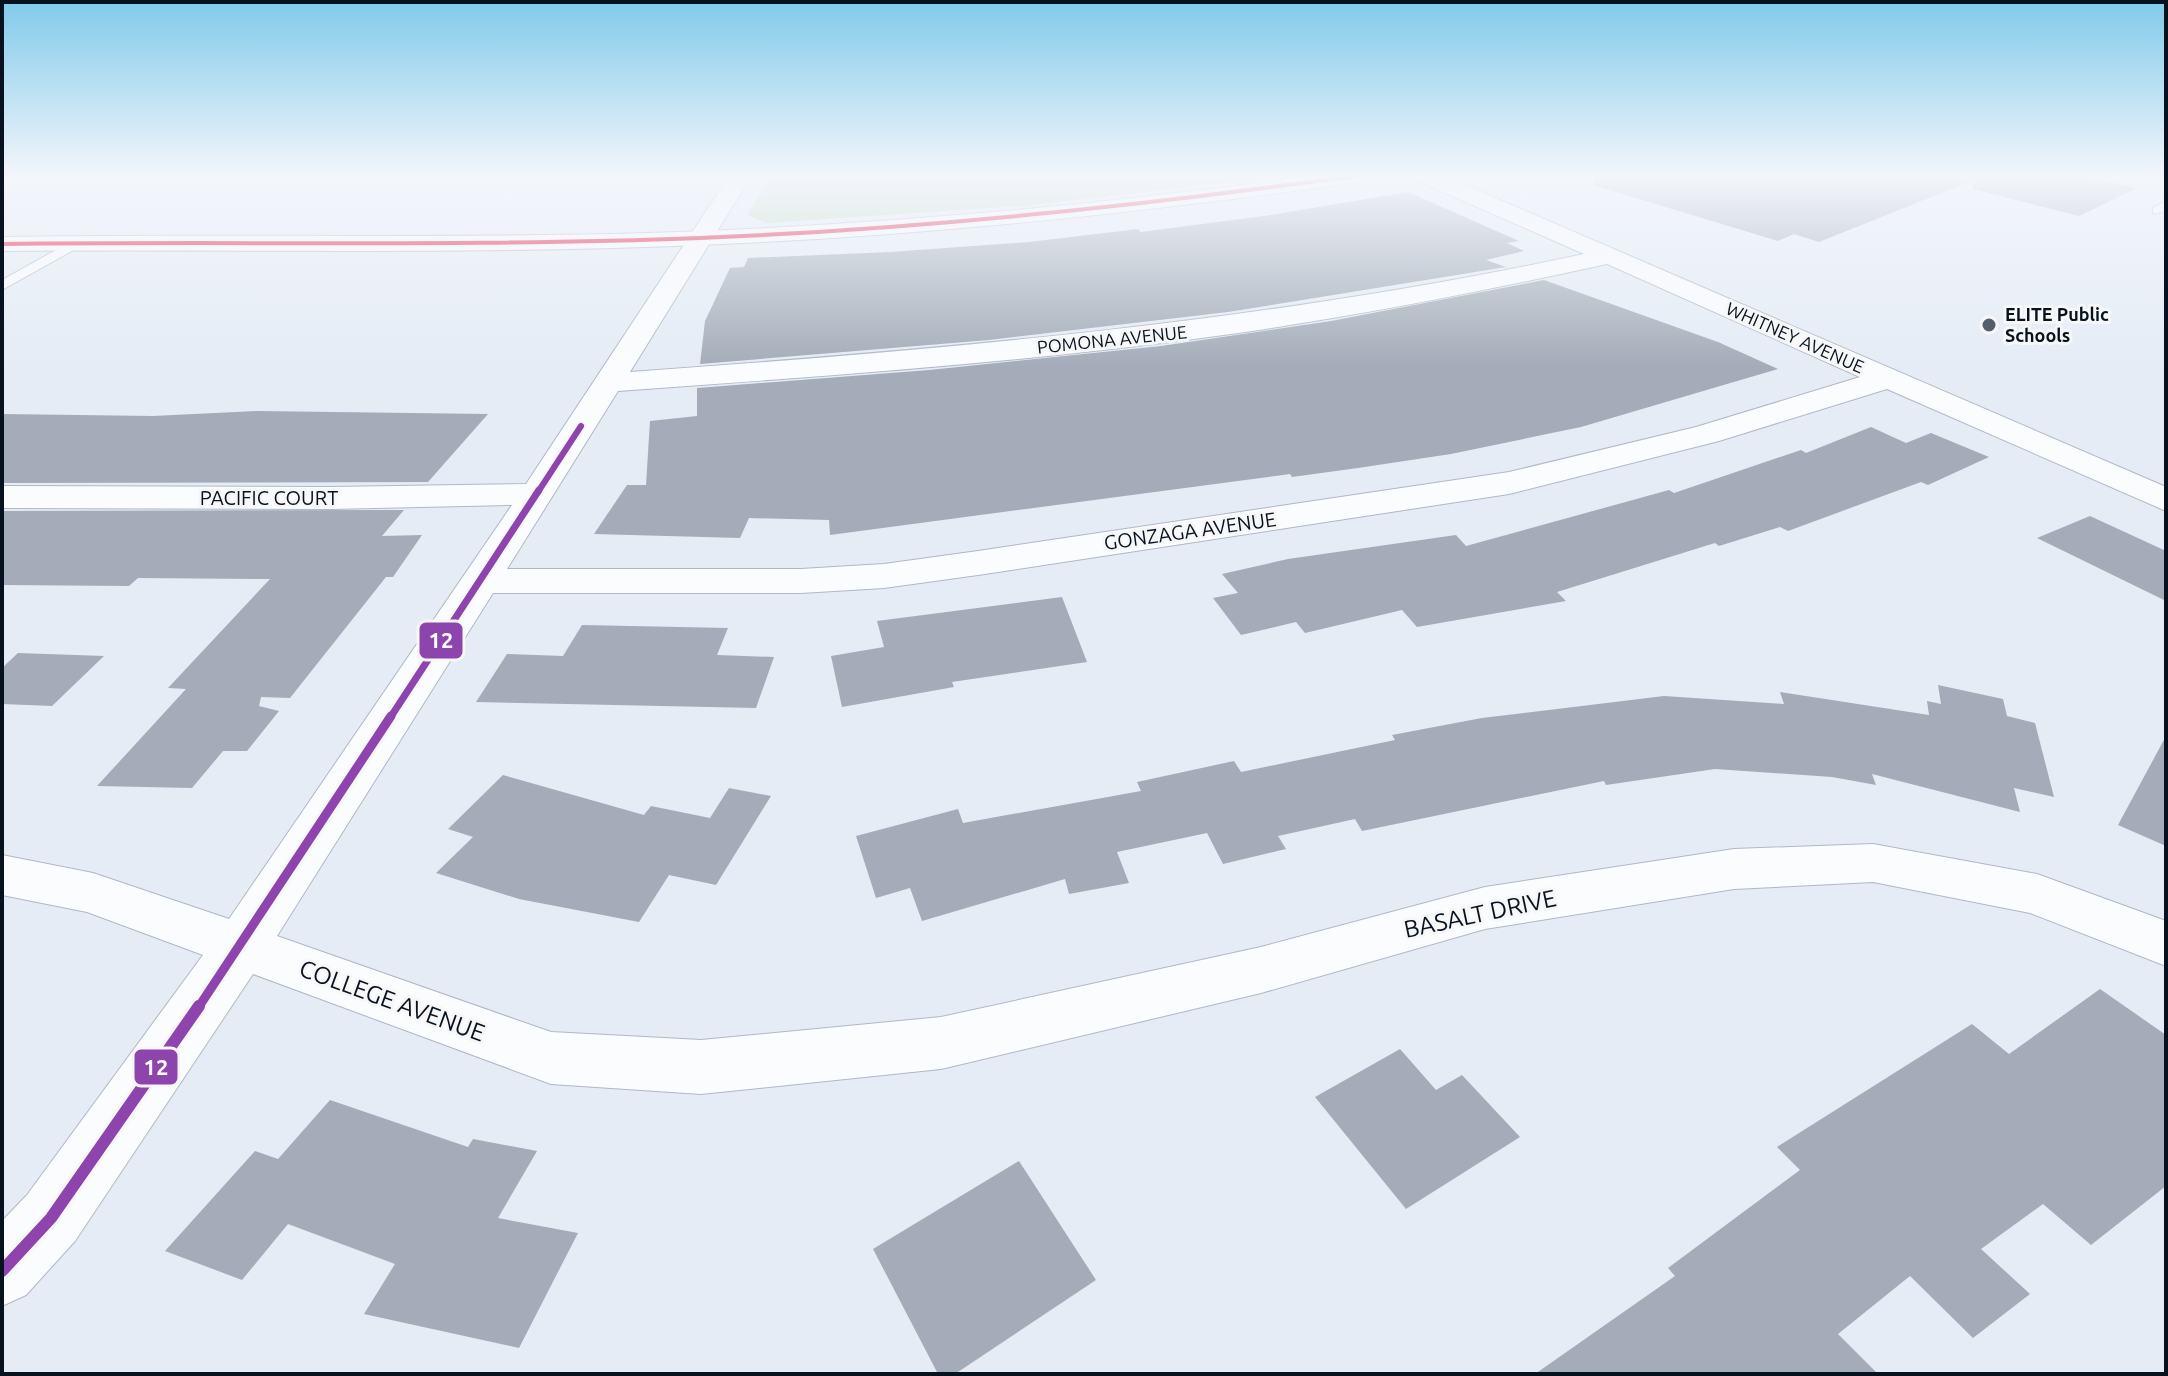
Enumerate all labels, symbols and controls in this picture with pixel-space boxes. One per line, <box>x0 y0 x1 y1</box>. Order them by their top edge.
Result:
street label: WHITNEY AVENUE <box>1723 298 1867 376</box>
place label: ELITE Public Schools <box>2005 304 2109 345</box>
marker: ELITE Public Schools <box>1980 316 1998 334</box>
street label: POMONA AVENUE <box>1036 321 1188 357</box>
street label: PACIFIC COURT <box>200 486 338 509</box>
street label: GONZAGA AVENUE <box>1102 507 1277 554</box>
line badge: 12 <box>418 621 464 660</box>
text: 12 <box>429 627 453 652</box>
street label: BASALT DRIVE <box>1401 884 1558 943</box>
street label: COLLEGE AVENUE <box>296 954 489 1047</box>
line badge: 12 <box>133 1048 179 1086</box>
text: 12 <box>144 1054 168 1079</box>

